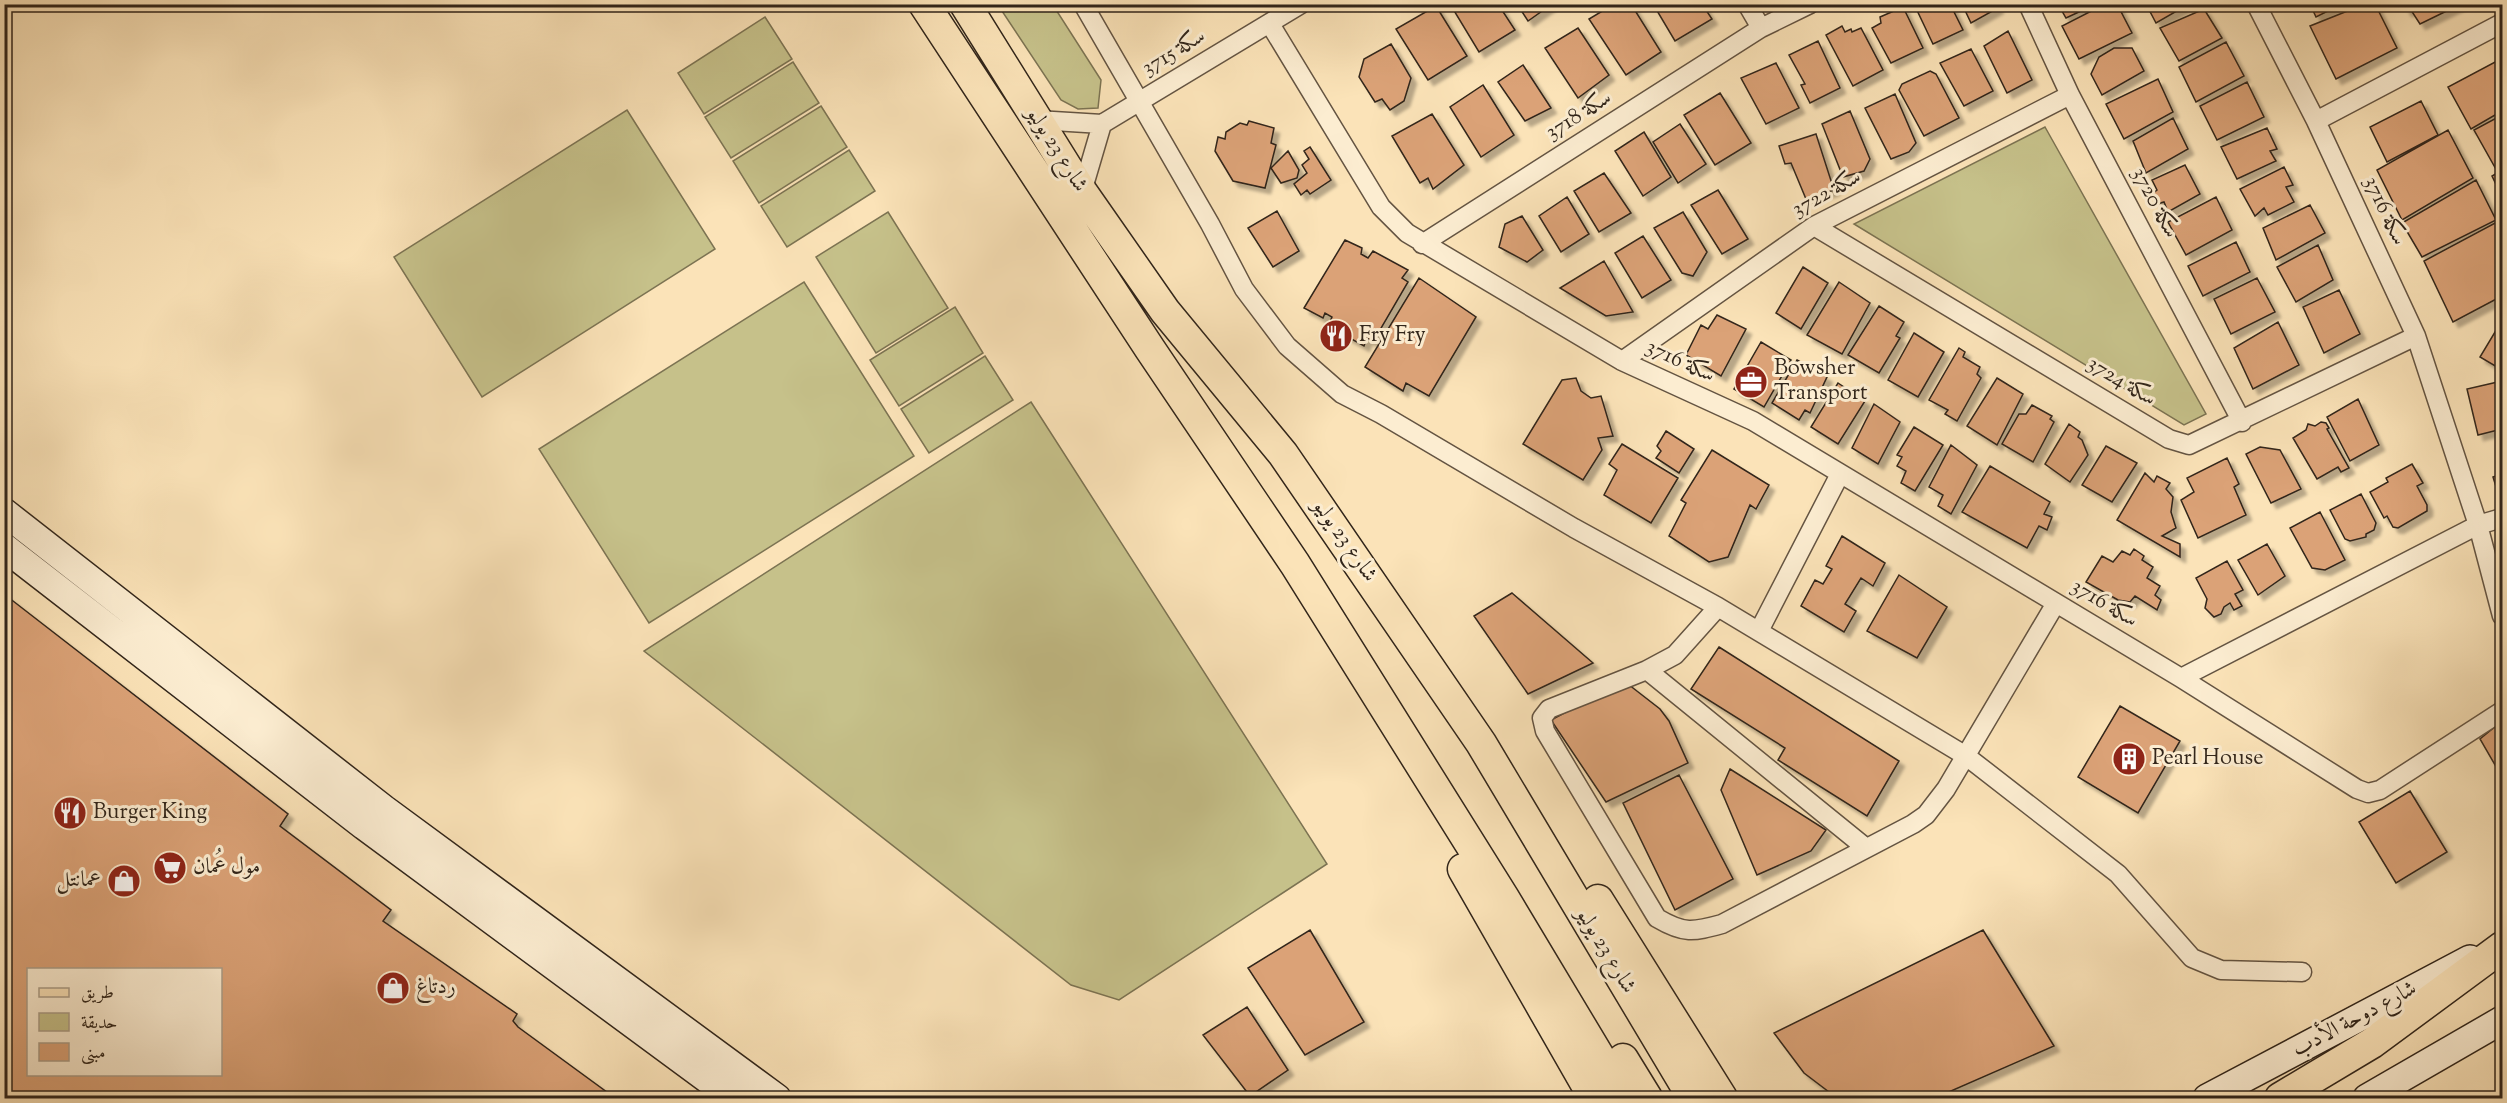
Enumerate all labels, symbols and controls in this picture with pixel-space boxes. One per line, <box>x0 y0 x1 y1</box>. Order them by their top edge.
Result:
street label: سكة 3715 <box>1136 21 1212 85</box>
street label: سكة 3718 <box>1540 83 1618 149</box>
street label: شارع 23 يوليو <box>1016 99 1095 199</box>
street label: سكة 3722 <box>1786 162 1868 226</box>
street label: سكة 3720 <box>2122 162 2186 244</box>
street label: سكة 3716 <box>2354 171 2414 251</box>
restaurant icon: Fry Fry <box>1318 318 1354 354</box>
place label: Fry Fry <box>1359 320 1426 352</box>
street label: سكة 3716 <box>1640 332 1720 392</box>
street label: سكة 3724 <box>2080 349 2162 415</box>
place label: Bowsher Transport <box>1774 353 1868 410</box>
office icon: Bowsher Transport <box>1733 364 1769 400</box>
street label: شارع 23 يوليو <box>1302 491 1384 589</box>
street label: سكة 3716 <box>2064 571 2144 637</box>
building icon: Pearl House <box>2111 741 2147 777</box>
place label: Pearl House <box>2152 743 2264 775</box>
restaurant icon: Burger King <box>52 795 88 831</box>
place label: Burger King <box>93 797 208 829</box>
place label: مول عُمان <box>193 847 260 884</box>
supermarket icon: مول عُمان <box>152 850 188 886</box>
shop icon: عمانتل <box>106 863 142 899</box>
place label: عمانتل <box>57 865 101 897</box>
street label: شارع 23 يوليو <box>1566 900 1643 1000</box>
legend <box>27 968 222 1076</box>
shop icon: ردتاغ <box>375 970 411 1006</box>
place label: ردتاغ <box>416 972 456 1004</box>
street label: شارع دوحة الأدب <box>2286 972 2423 1066</box>
text: طريق <box>81 981 114 1007</box>
text: حديقة <box>81 1011 117 1037</box>
text: مبنى <box>81 1041 106 1067</box>

